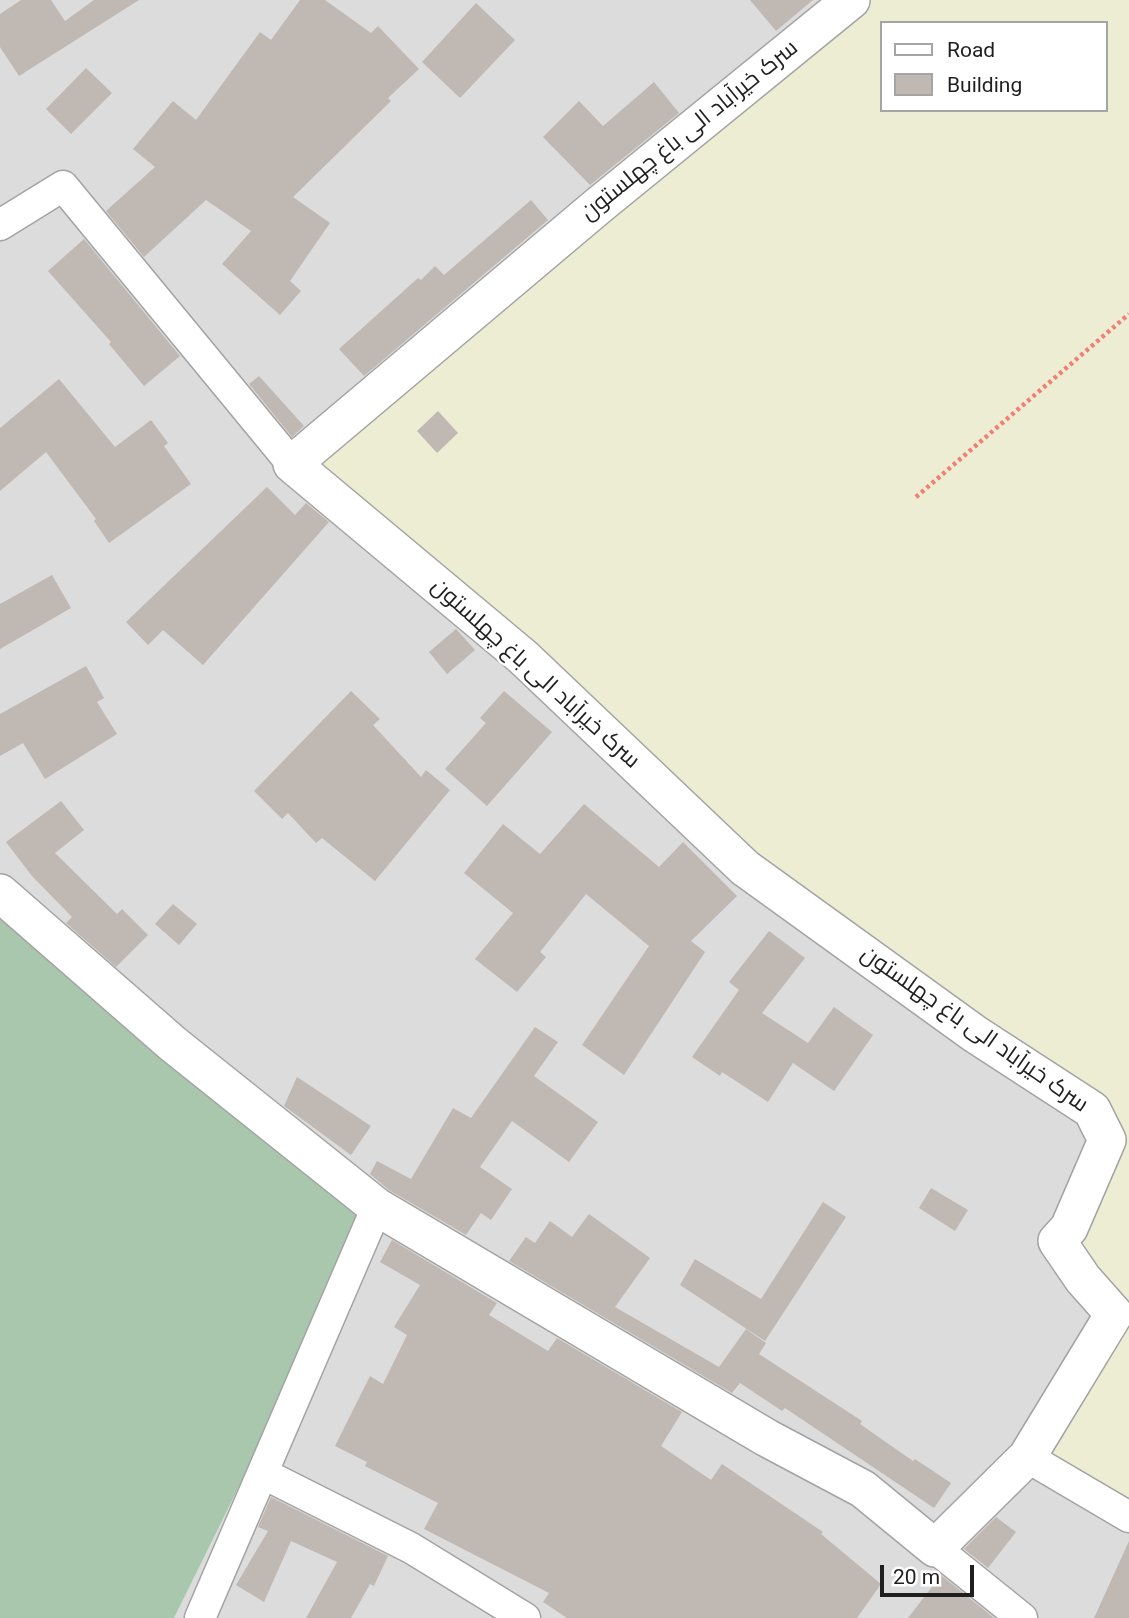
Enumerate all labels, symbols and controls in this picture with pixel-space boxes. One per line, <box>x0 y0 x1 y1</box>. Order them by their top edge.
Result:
legend <box>880 21 1108 112</box>
street label: سرک خیرآباد الی باغ چهلستون <box>576 35 804 227</box>
text: Road <box>947 38 995 62</box>
text: Building <box>947 73 1022 97</box>
street label: سرک خیرآباد الی باغ چهلستون <box>425 573 645 775</box>
street label: سرک خیرآباد الی باغ چهلستون <box>855 941 1093 1119</box>
scale bar <box>884 1552 978 1596</box>
text: 20 m <box>893 1565 940 1589</box>

